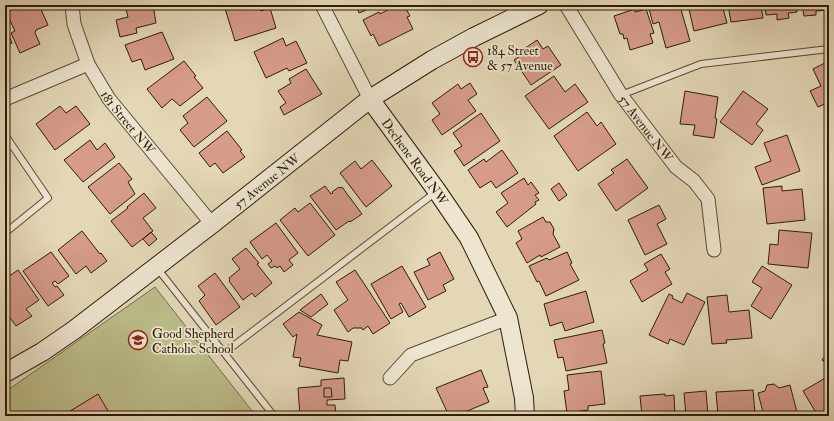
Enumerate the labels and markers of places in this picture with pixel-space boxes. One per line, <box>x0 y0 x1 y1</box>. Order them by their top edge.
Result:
place label: 184 Street & 57 Avenue <box>487 43 553 74</box>
bus stop icon: 184 Street & 57 Avenue <box>462 46 484 68</box>
place label: Good Shepherd Catholic School <box>152 326 235 357</box>
school or university icon: Good Shepherd Catholic School <box>127 329 149 351</box>

